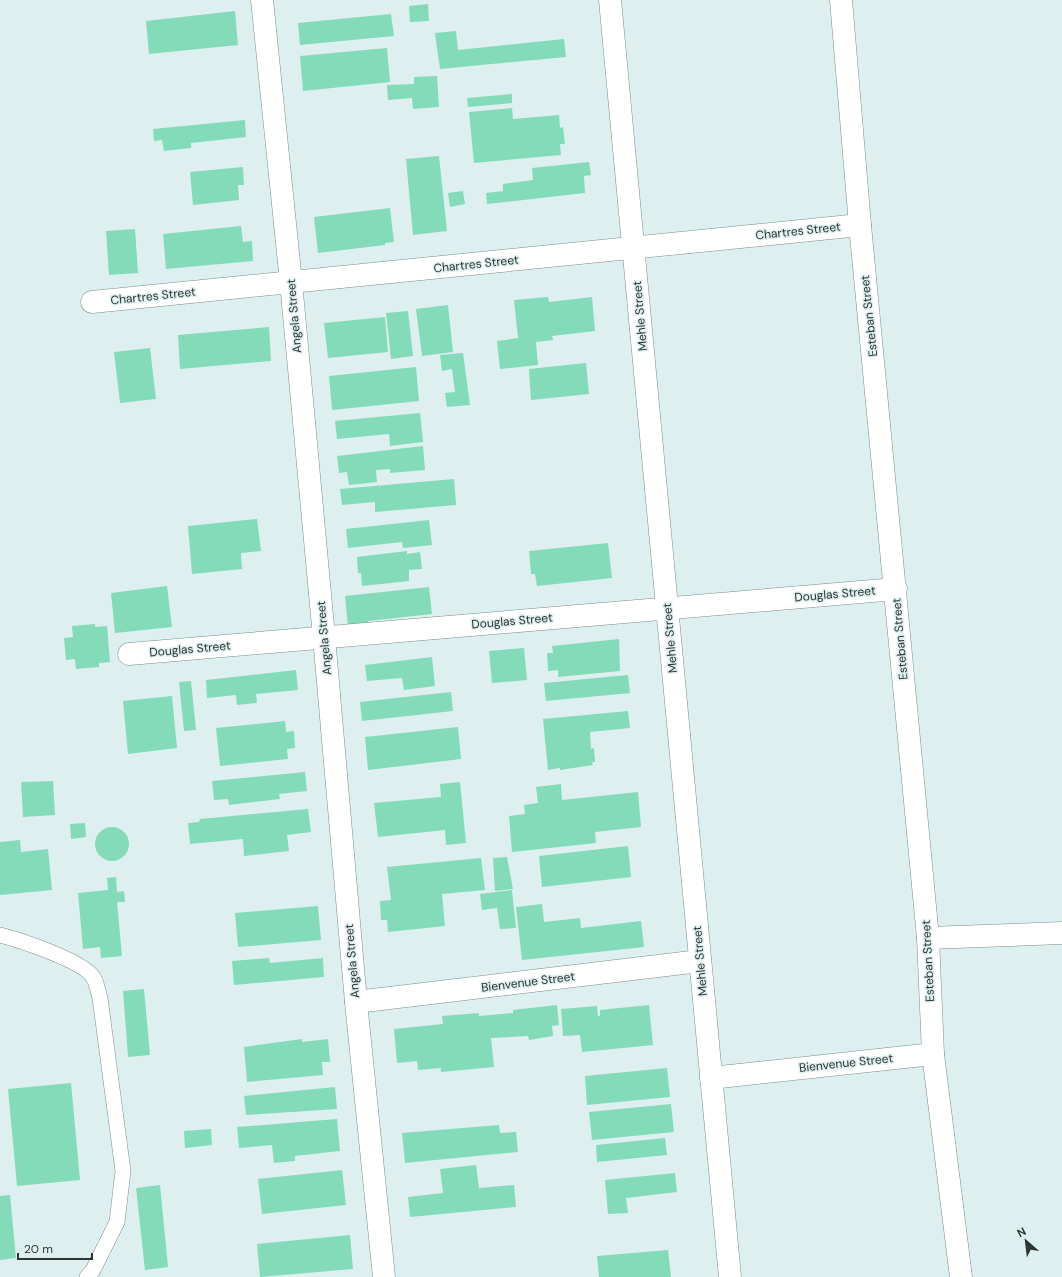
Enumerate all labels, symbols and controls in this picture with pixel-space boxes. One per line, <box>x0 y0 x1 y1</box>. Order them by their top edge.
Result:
street label: Chartres Street <box>755 219 842 243</box>
street label: Chartres Street <box>433 252 520 276</box>
street label: Esteban Street <box>857 274 881 358</box>
street label: Angela Street <box>283 278 305 354</box>
street label: Mehle Street <box>629 280 651 352</box>
street label: Chartres Street <box>110 284 197 308</box>
street label: Douglas Street <box>794 582 877 606</box>
street label: Esteban Street <box>888 597 912 681</box>
street label: Angela Street <box>313 600 335 676</box>
street label: Mehle Street <box>659 602 681 674</box>
street label: Douglas Street <box>471 609 554 633</box>
street label: Douglas Street <box>149 637 232 661</box>
street label: Esteban Street <box>918 919 938 1002</box>
street label: Angela Street <box>341 923 363 999</box>
street label: Mehle Street <box>689 925 711 997</box>
street label: Bienvenue Street <box>480 968 576 996</box>
street label: Bienvenue Street <box>798 1050 894 1076</box>
north arrow <box>1006 1221 1046 1261</box>
text: N <box>1014 1224 1028 1240</box>
scale bar <box>18 1235 92 1261</box>
text: 20 m <box>24 1241 53 1257</box>

